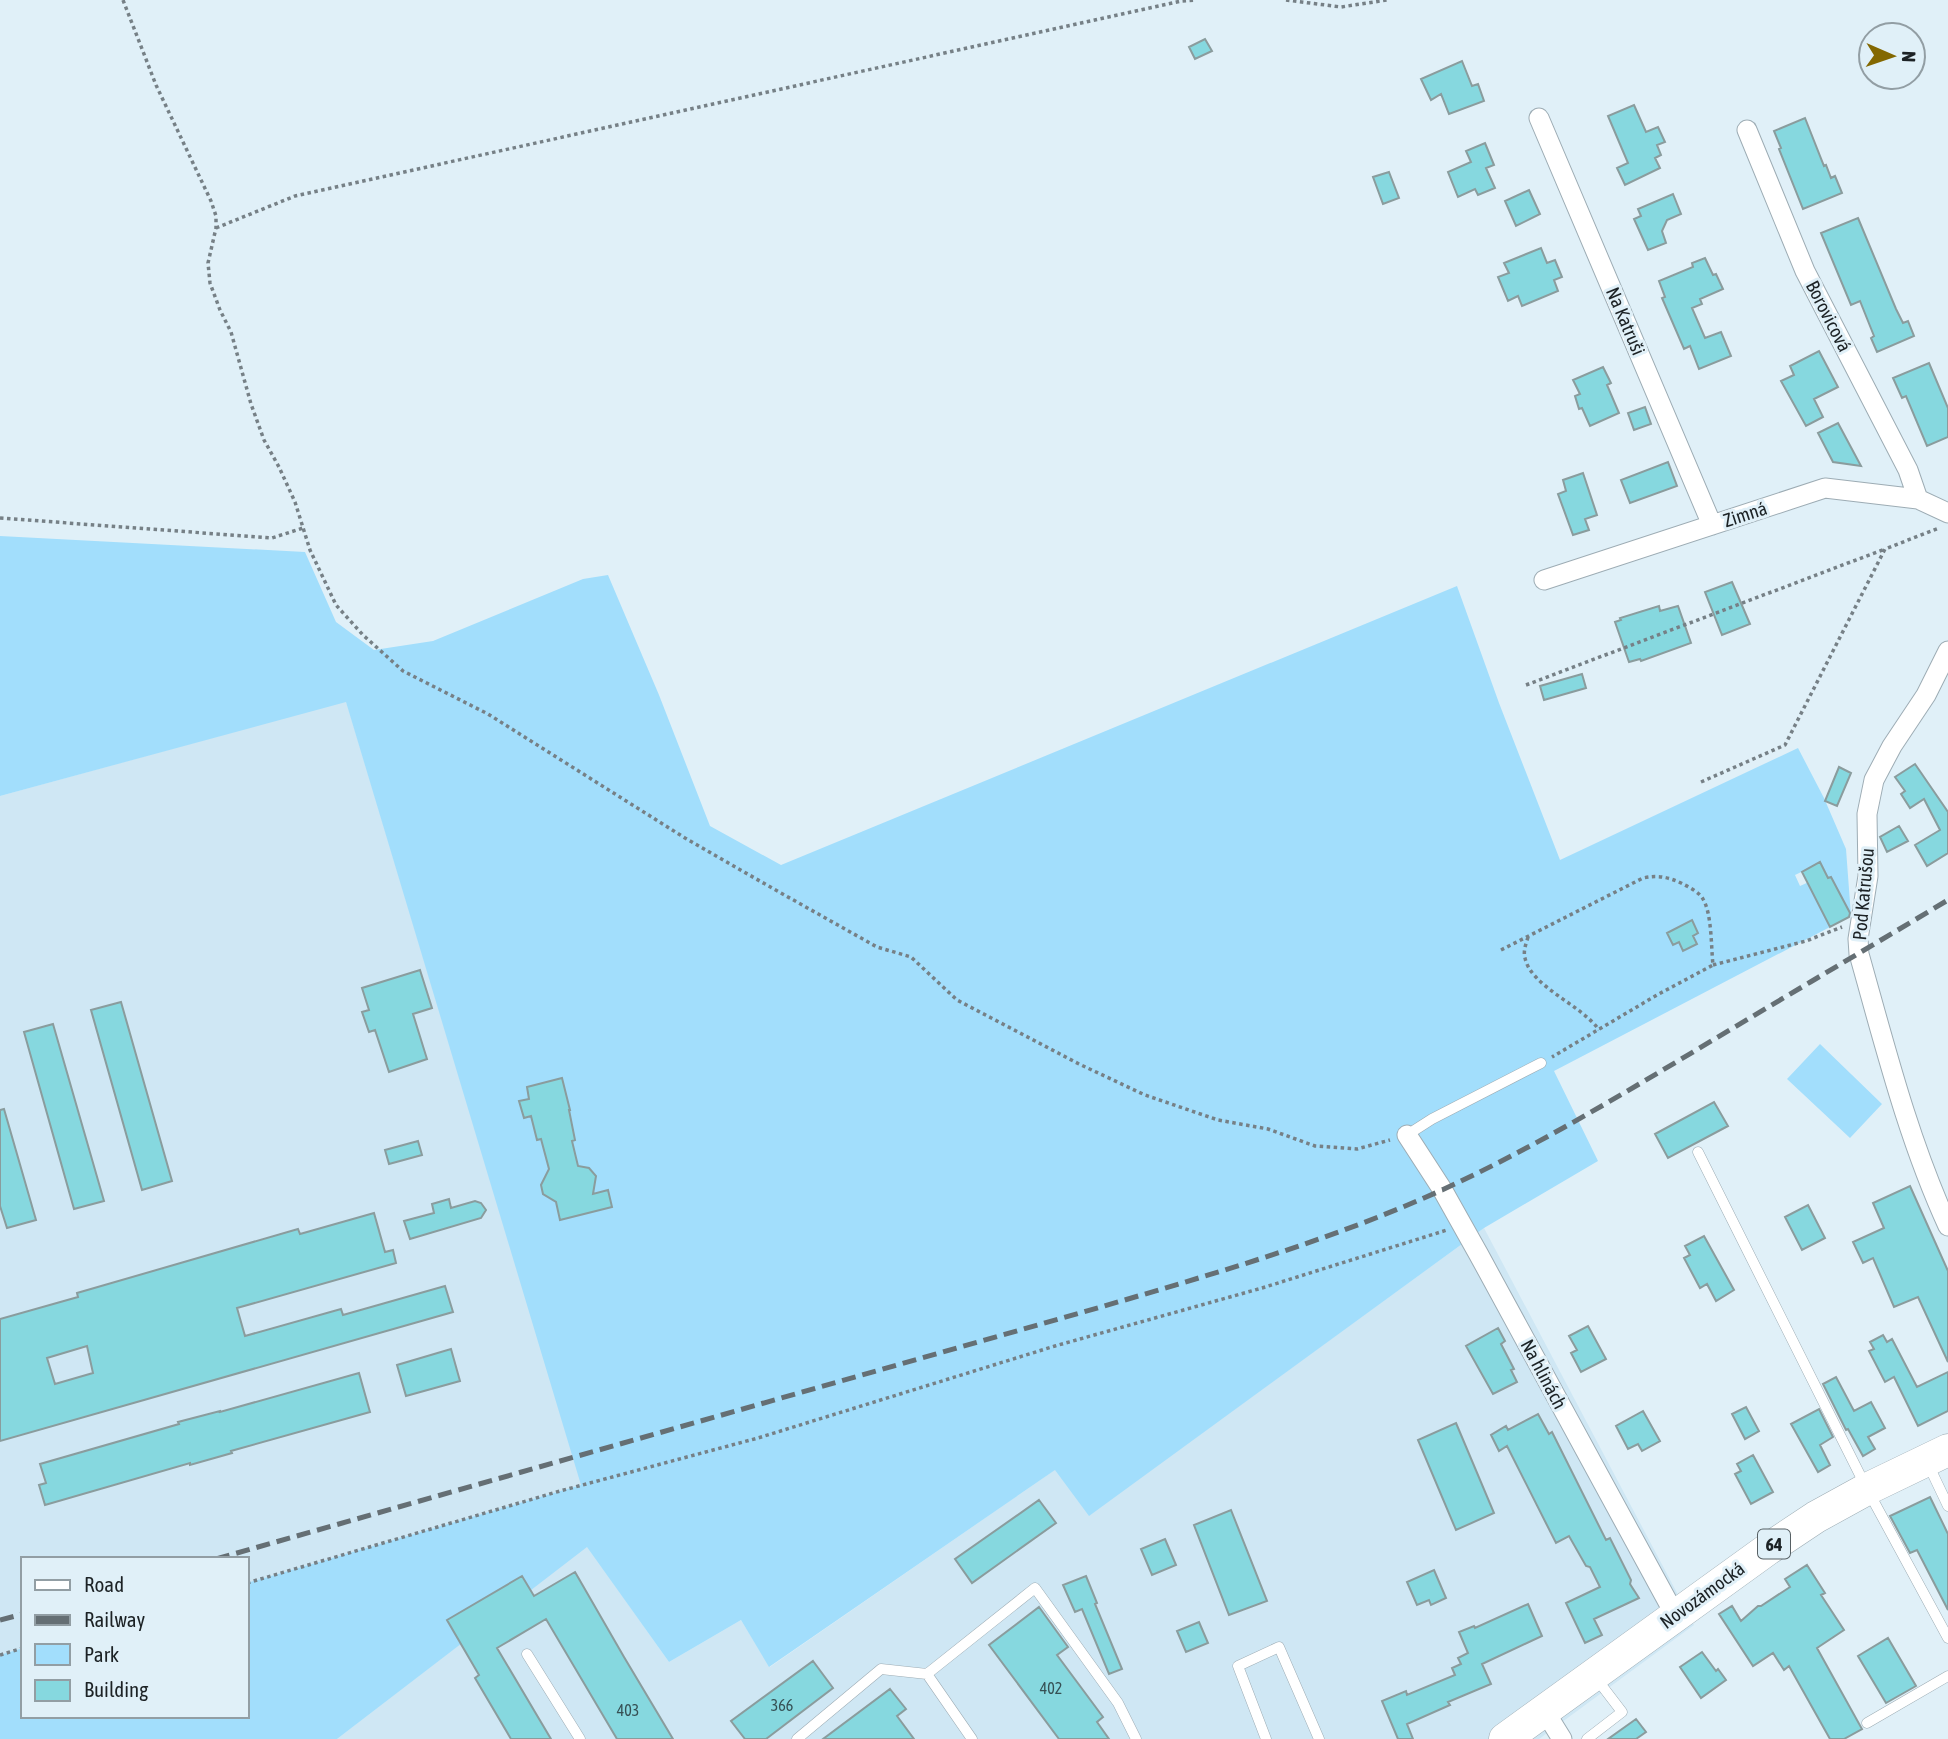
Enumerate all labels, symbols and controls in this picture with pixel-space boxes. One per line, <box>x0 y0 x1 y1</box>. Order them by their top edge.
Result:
north arrow <box>1857 21 1927 91</box>
text: N <box>1898 51 1920 63</box>
street label: Borovicová <box>1802 277 1856 355</box>
street label: Na Katruši <box>1602 284 1650 358</box>
street label: Zimná <box>1720 497 1770 531</box>
street label: Pod Katrušou <box>1848 847 1878 941</box>
street label: Na hlinách <box>1517 1335 1571 1413</box>
road number: 64 <box>1758 1530 1790 1559</box>
legend <box>21 1557 248 1718</box>
street label: Novozámocká <box>1656 1557 1748 1633</box>
text: Road <box>84 1572 124 1596</box>
text: Railway <box>84 1607 146 1631</box>
text: Park <box>84 1642 119 1666</box>
text: Building <box>84 1677 148 1701</box>
house number: 402 <box>1040 1679 1062 1697</box>
house number: 366 <box>771 1696 793 1714</box>
house number: 403 <box>617 1701 639 1719</box>

